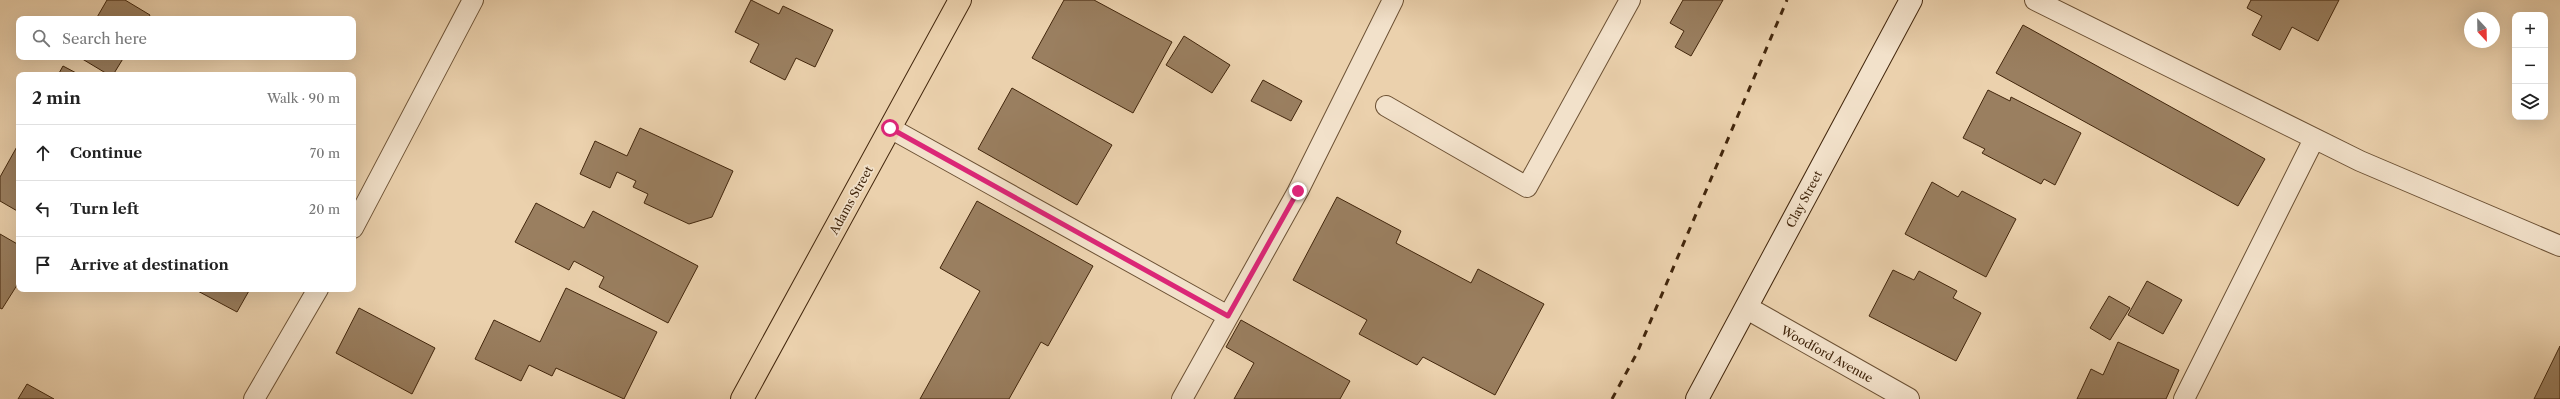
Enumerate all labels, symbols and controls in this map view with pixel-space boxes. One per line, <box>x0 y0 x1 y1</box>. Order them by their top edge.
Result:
north arrow <box>2464 12 2500 48</box>
map controls <box>2512 12 2548 120</box>
button: + <box>2512 12 2548 48</box>
search box <box>16 16 356 60</box>
icon: search <box>30 27 52 49</box>
text: Search here <box>62 29 147 48</box>
button: − <box>2512 48 2548 84</box>
button: layers <box>2512 84 2548 120</box>
text: 2 min <box>32 88 81 108</box>
text: Walk · 90 m <box>267 90 340 106</box>
route start <box>881 119 899 137</box>
icon: ahead <box>32 142 54 164</box>
text: Continue <box>70 143 142 162</box>
text: 70 m <box>310 145 340 161</box>
street label: Adams Street <box>826 162 876 238</box>
street label: Clay Street <box>1783 167 1826 230</box>
route end <box>1289 182 1307 200</box>
icon: left <box>32 198 54 220</box>
text: Turn left <box>70 199 139 218</box>
text: 20 m <box>309 201 340 217</box>
icon: arrive <box>32 254 54 276</box>
text: Arrive at destination <box>70 255 229 274</box>
street label: Woodford Avenue <box>1777 322 1876 386</box>

